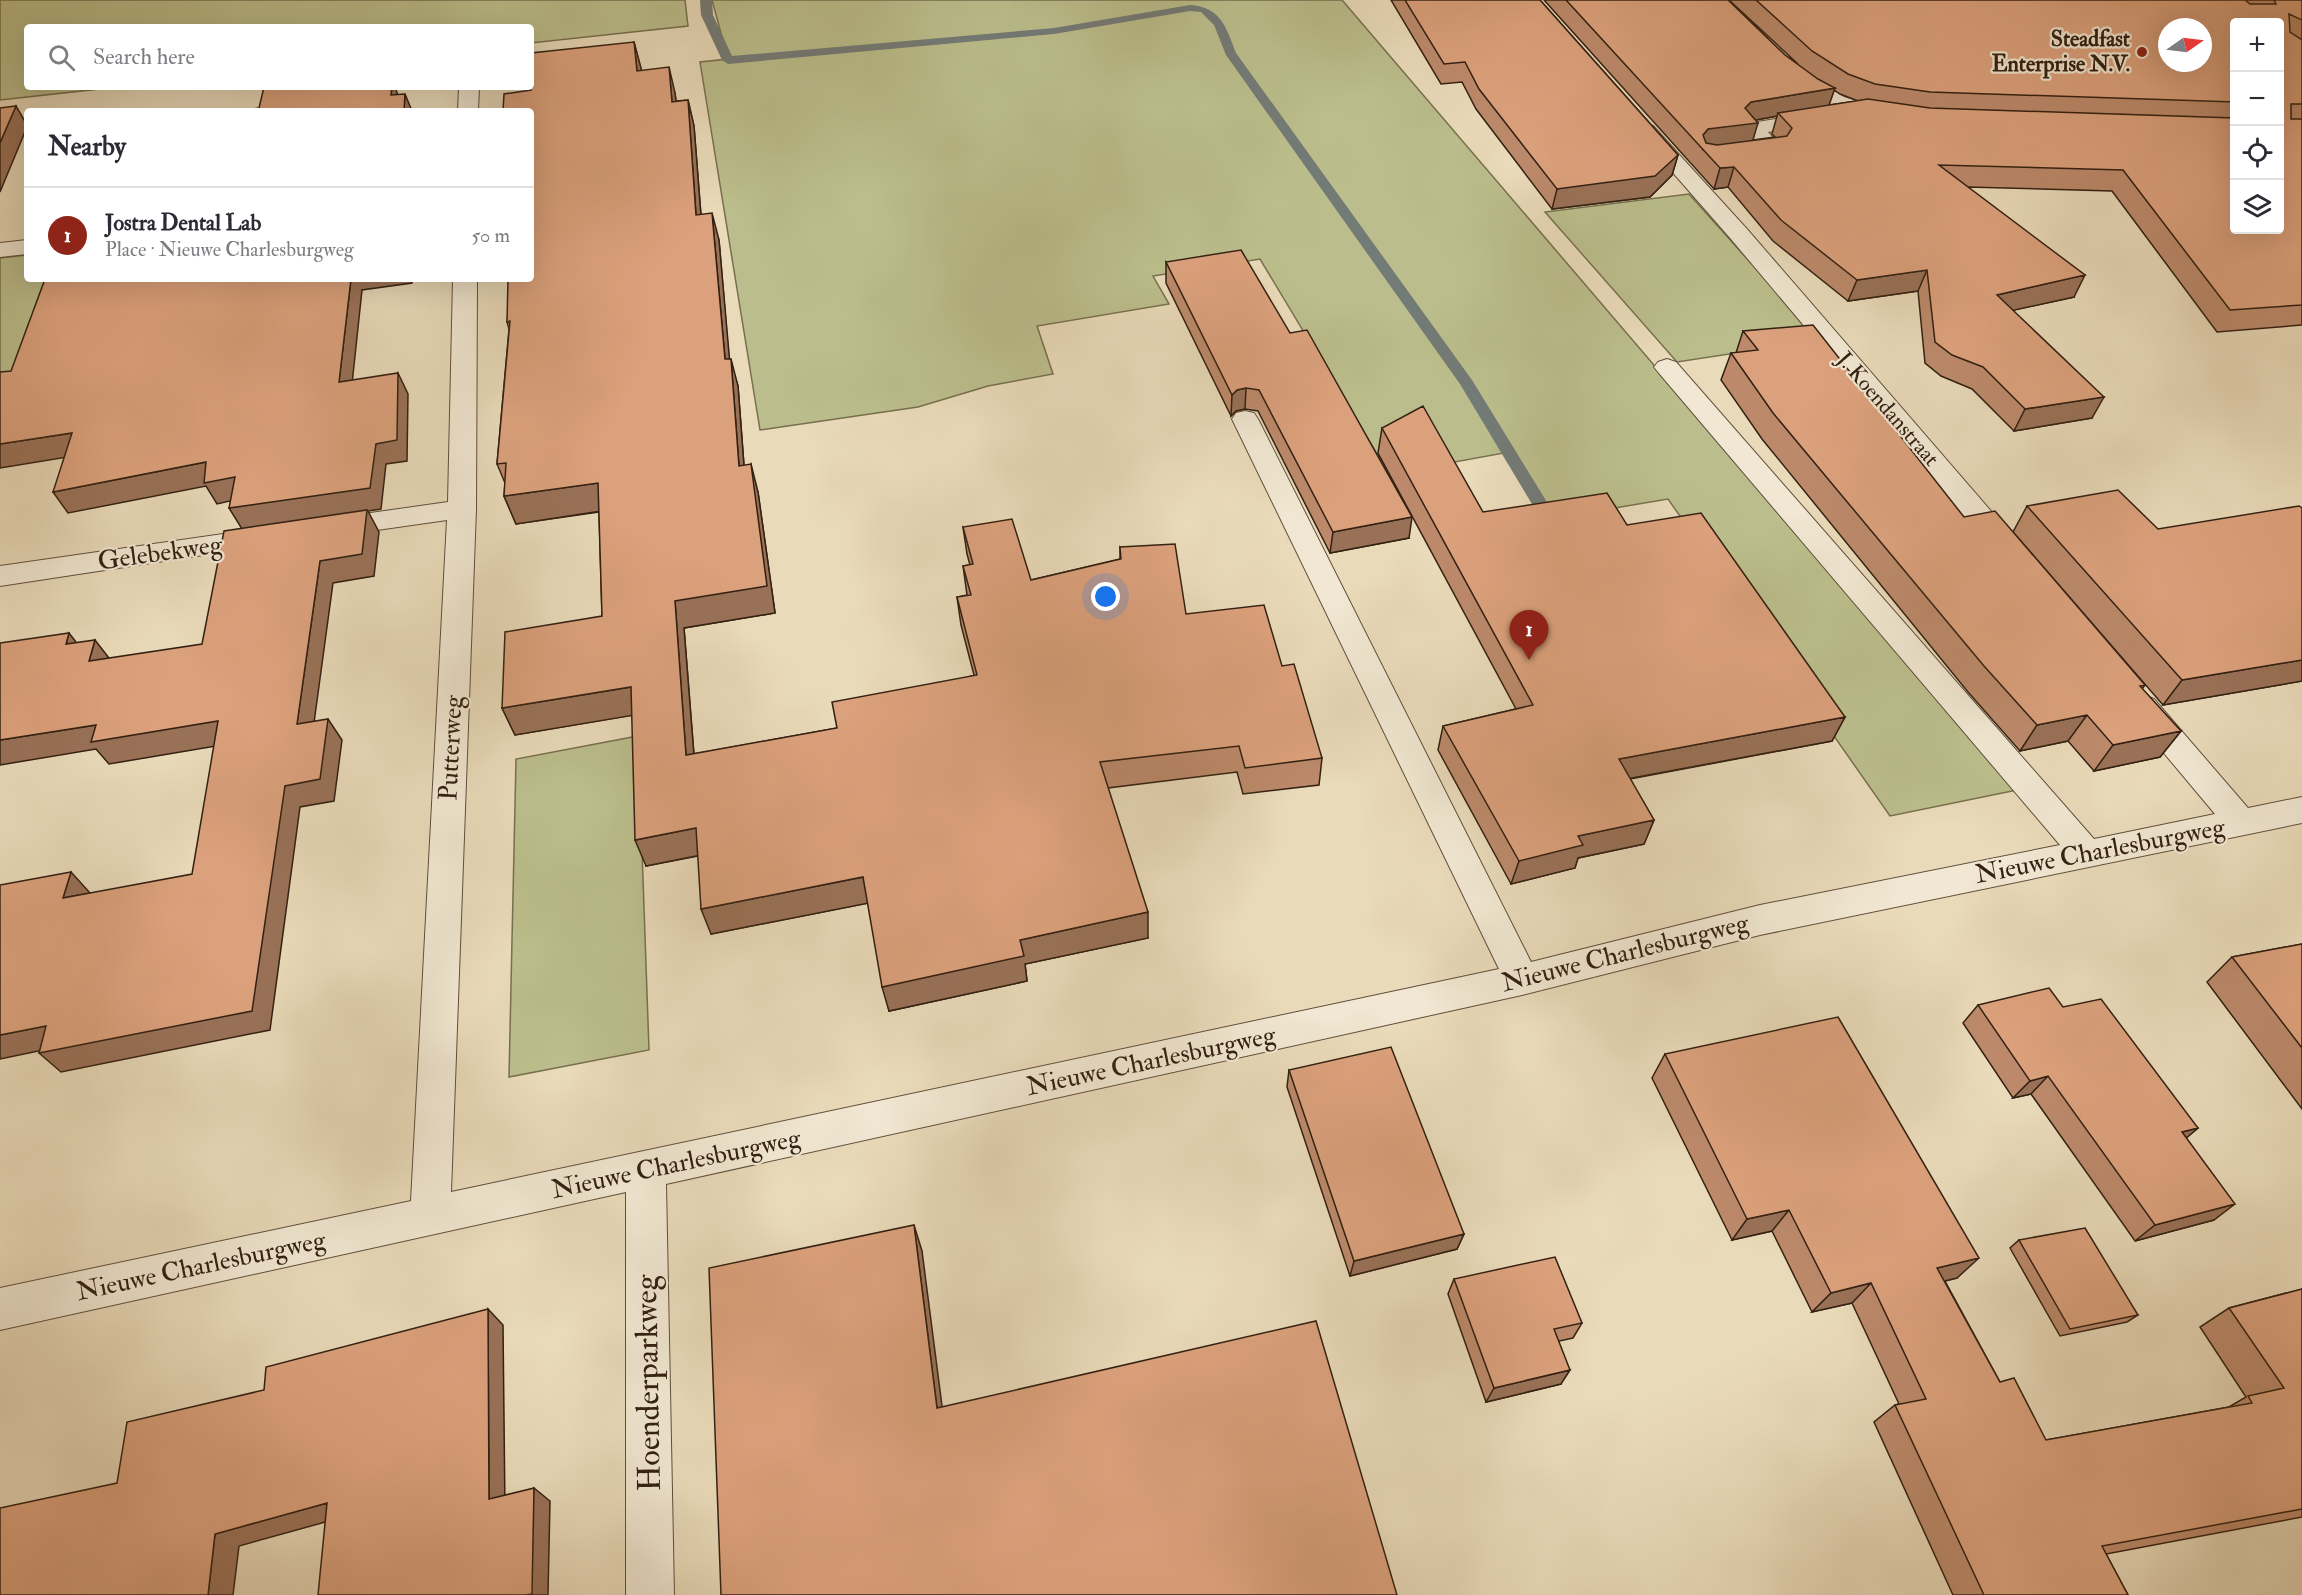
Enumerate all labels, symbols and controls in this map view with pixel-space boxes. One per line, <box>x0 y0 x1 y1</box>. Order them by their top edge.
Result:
north arrow <box>2158 18 2212 72</box>
map controls <box>2230 18 2284 234</box>
button: + <box>2230 18 2284 72</box>
search box <box>24 24 534 90</box>
place label: Steadfast Enterprise N.V. <box>1992 25 2131 79</box>
icon: search <box>45 41 78 74</box>
text: Search here <box>93 43 195 71</box>
marker: Steadfast Enterprise N.V. <box>2135 45 2149 59</box>
button: − <box>2230 72 2284 126</box>
button: locate <box>2230 126 2284 180</box>
text: Nearby <box>48 131 126 163</box>
button: layers <box>2230 180 2284 234</box>
text: Jostra Dental Lab <box>105 209 261 237</box>
text: 1 <box>64 223 71 248</box>
text: 50 m <box>471 223 510 248</box>
text: Place · Nieuwe Charlesburgweg <box>105 237 354 262</box>
street label: J. Koendanstraat <box>1830 345 1945 472</box>
street label: Gelebekweg <box>96 528 226 578</box>
your location <box>1091 582 1120 611</box>
pin: 1 <box>1510 610 1549 660</box>
street label: Putterweg <box>432 693 470 802</box>
street label: Nieuwe Charlesburgweg <box>1972 811 2229 891</box>
street label: Nieuwe Charlesburgweg <box>1498 907 1753 999</box>
street label: Nieuwe Charlesburgweg <box>1024 1019 1280 1103</box>
street label: Nieuwe Charlesburgweg <box>549 1122 805 1206</box>
street label: Nieuwe Charlesburgweg <box>74 1224 330 1308</box>
street label: Hoenderparkweg <box>626 1273 670 1492</box>

